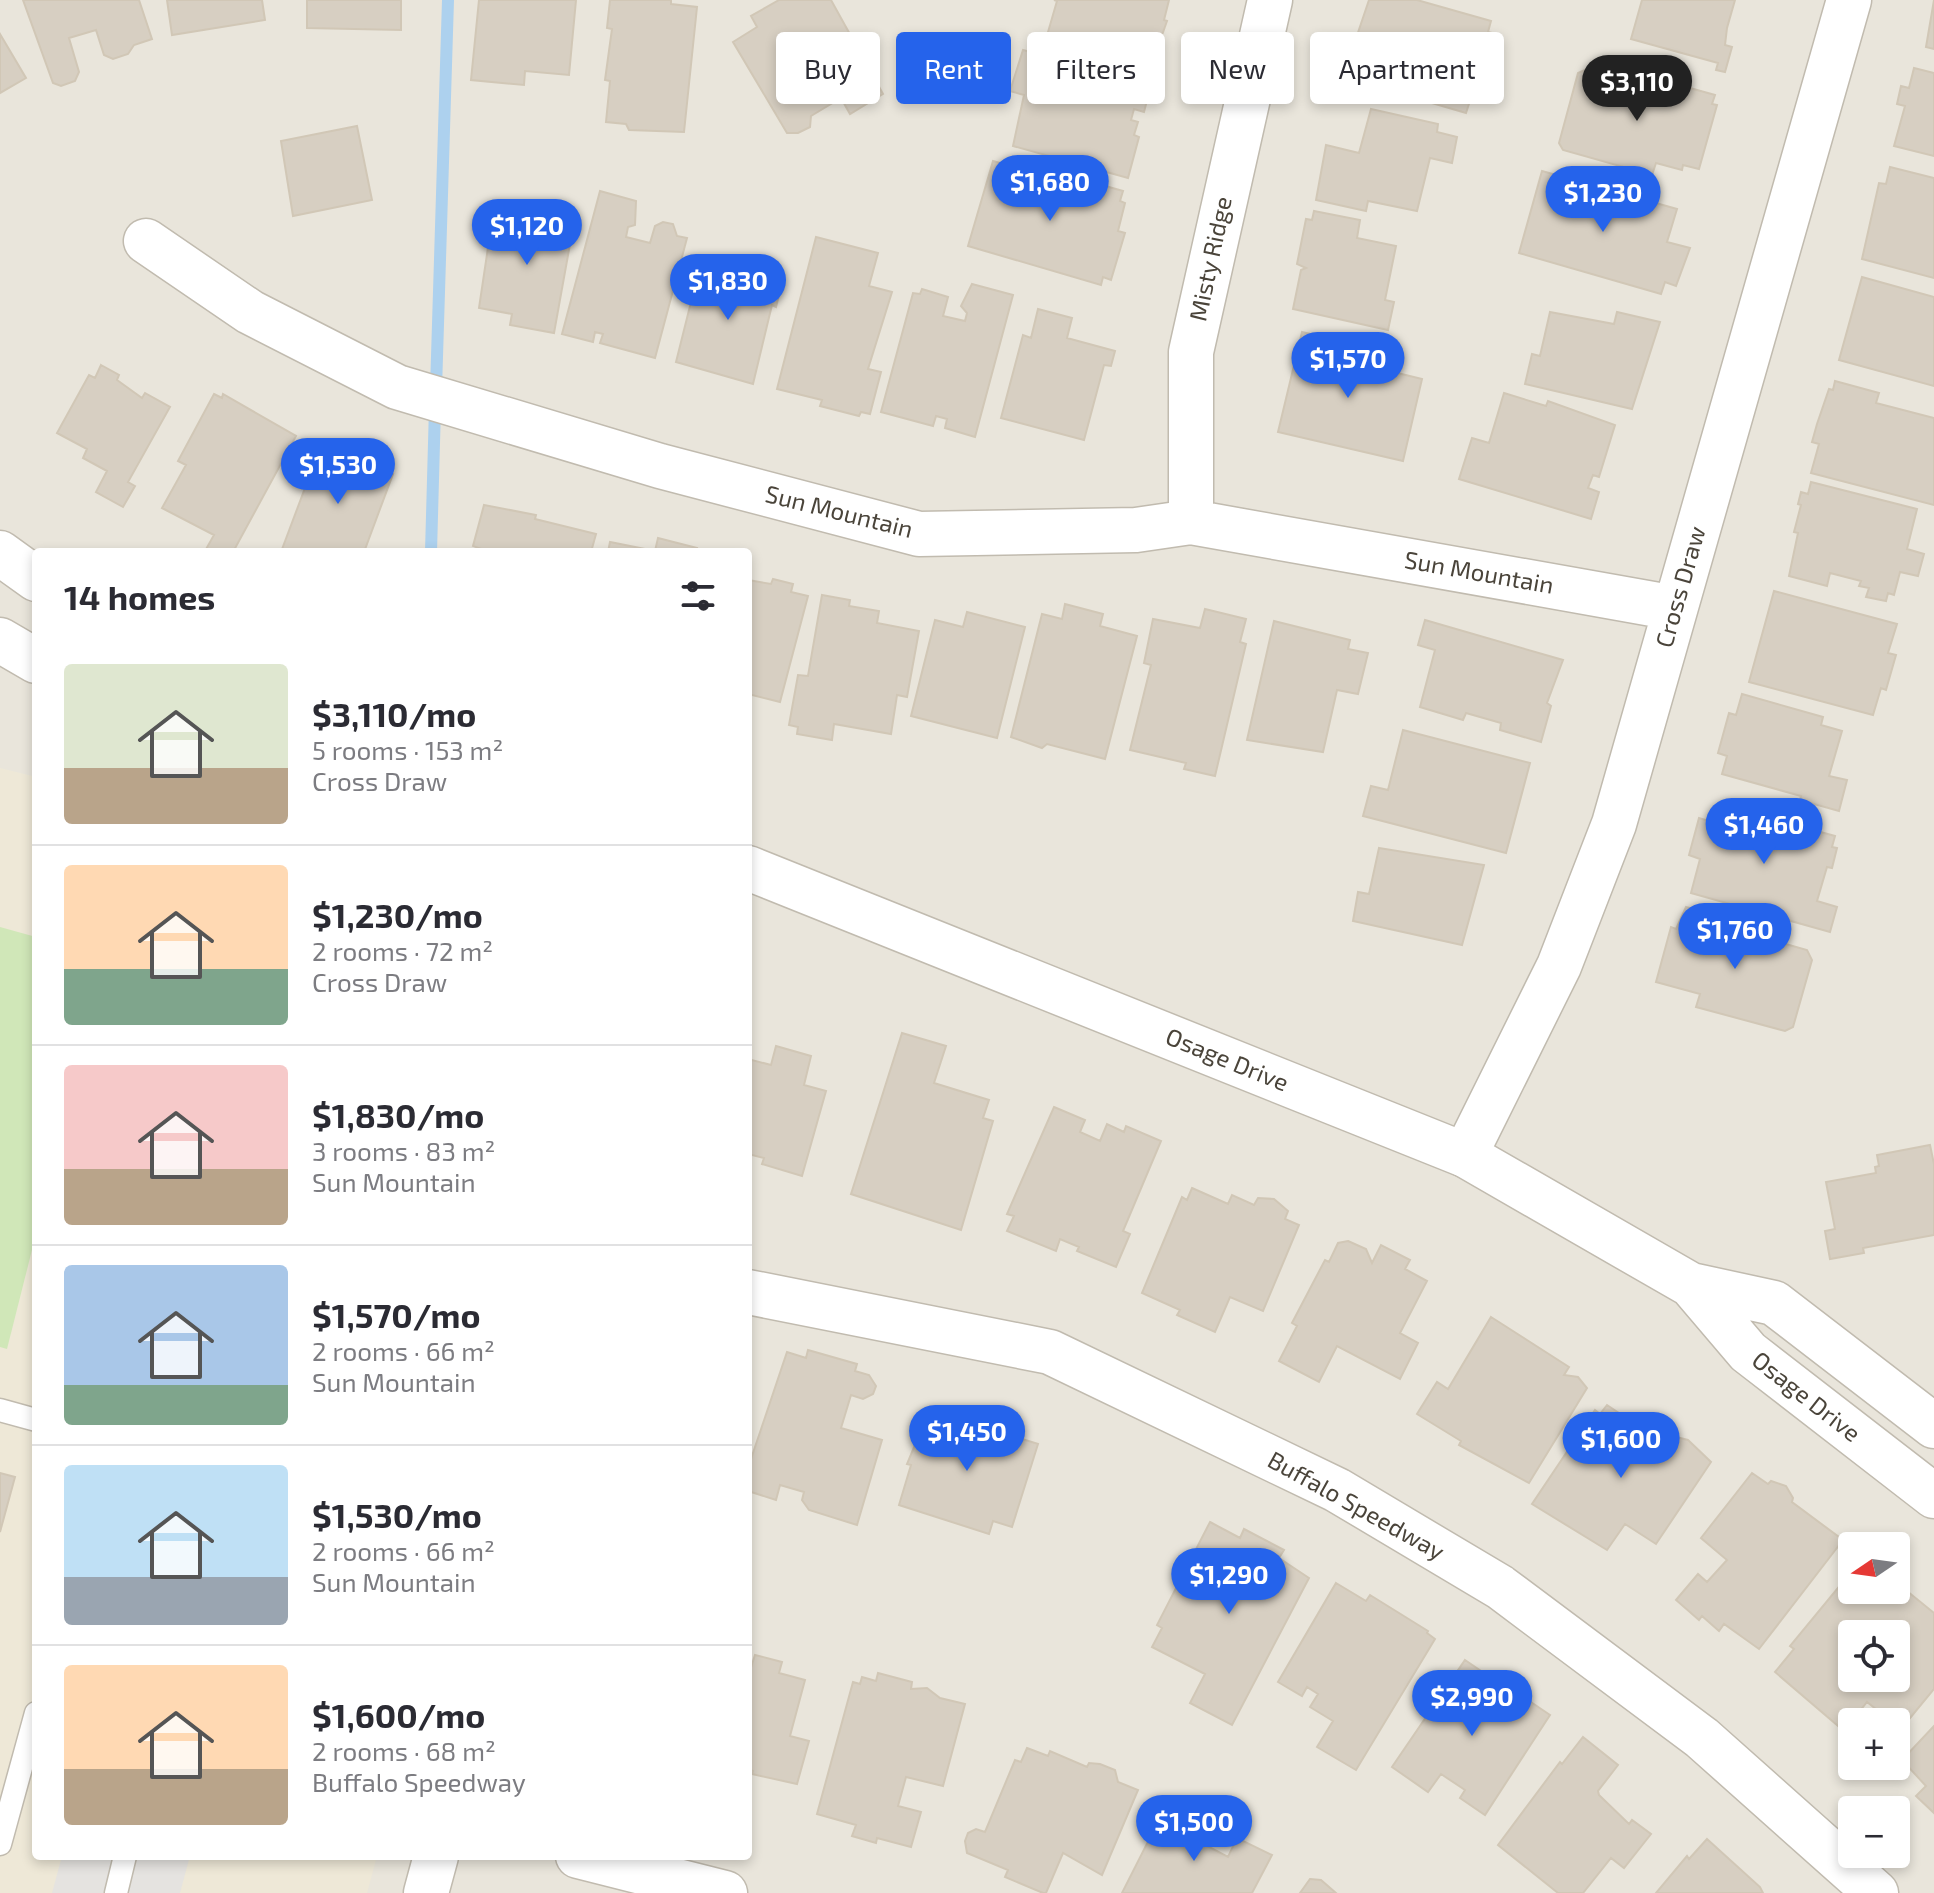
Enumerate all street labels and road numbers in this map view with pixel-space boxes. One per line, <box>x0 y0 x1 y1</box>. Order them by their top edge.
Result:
street label: Misty Ridge <box>1182 194 1237 324</box>
street label: Sun Mountain <box>763 478 916 543</box>
street label: Cross Draw <box>1648 522 1711 651</box>
street label: Sun Mountain <box>1402 544 1556 599</box>
street label: Osage Drive <box>1162 1021 1293 1096</box>
street label: Osage Drive <box>1747 1344 1867 1447</box>
street label: Buffalo Speedway <box>1263 1444 1450 1565</box>

